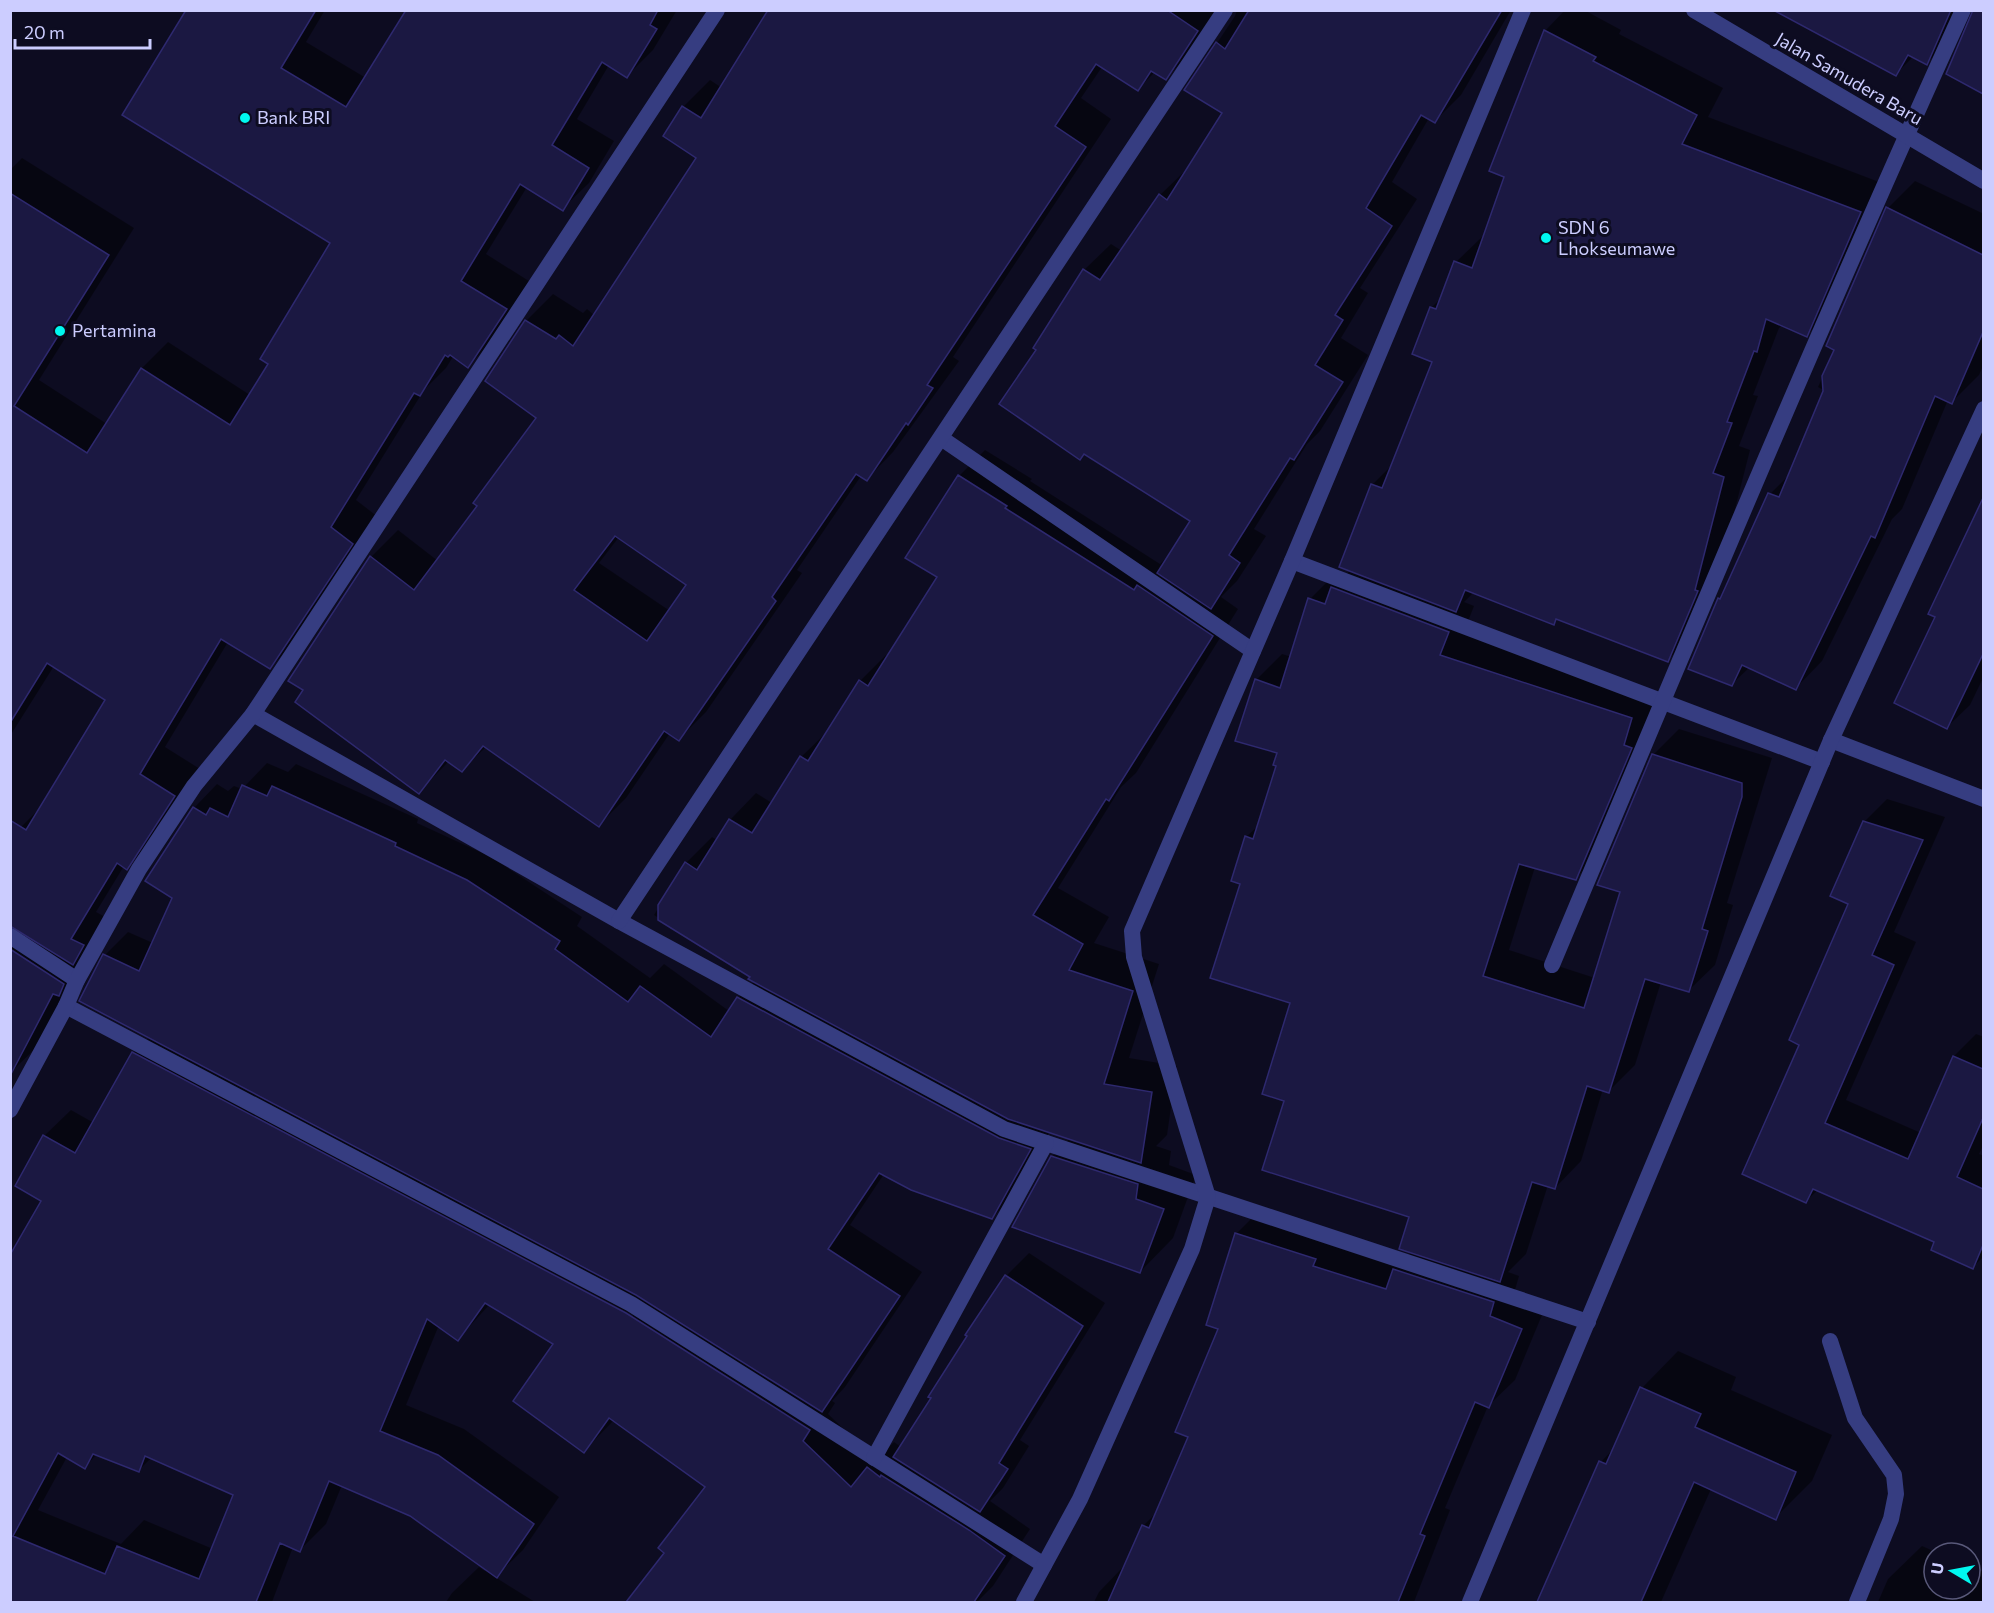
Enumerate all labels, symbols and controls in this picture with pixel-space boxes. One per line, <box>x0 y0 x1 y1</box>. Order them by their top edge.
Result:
scale bar <box>15 12 150 50</box>
text: 20 m <box>24 21 65 43</box>
street label: Jalan Samudera Baru <box>1772 27 1927 129</box>
place label: Bank BRI <box>257 106 330 128</box>
marker: Bank BRI <box>238 111 252 125</box>
place label: SDN 6 Lhokseumawe <box>1558 216 1675 259</box>
marker: SDN 6 Lhokseumawe <box>1539 231 1553 245</box>
place label: Pertamina <box>72 319 157 341</box>
marker: Pertamina <box>53 324 67 338</box>
north arrow <box>1922 1541 1982 1601</box>
text: U <box>1926 1561 1947 1576</box>

